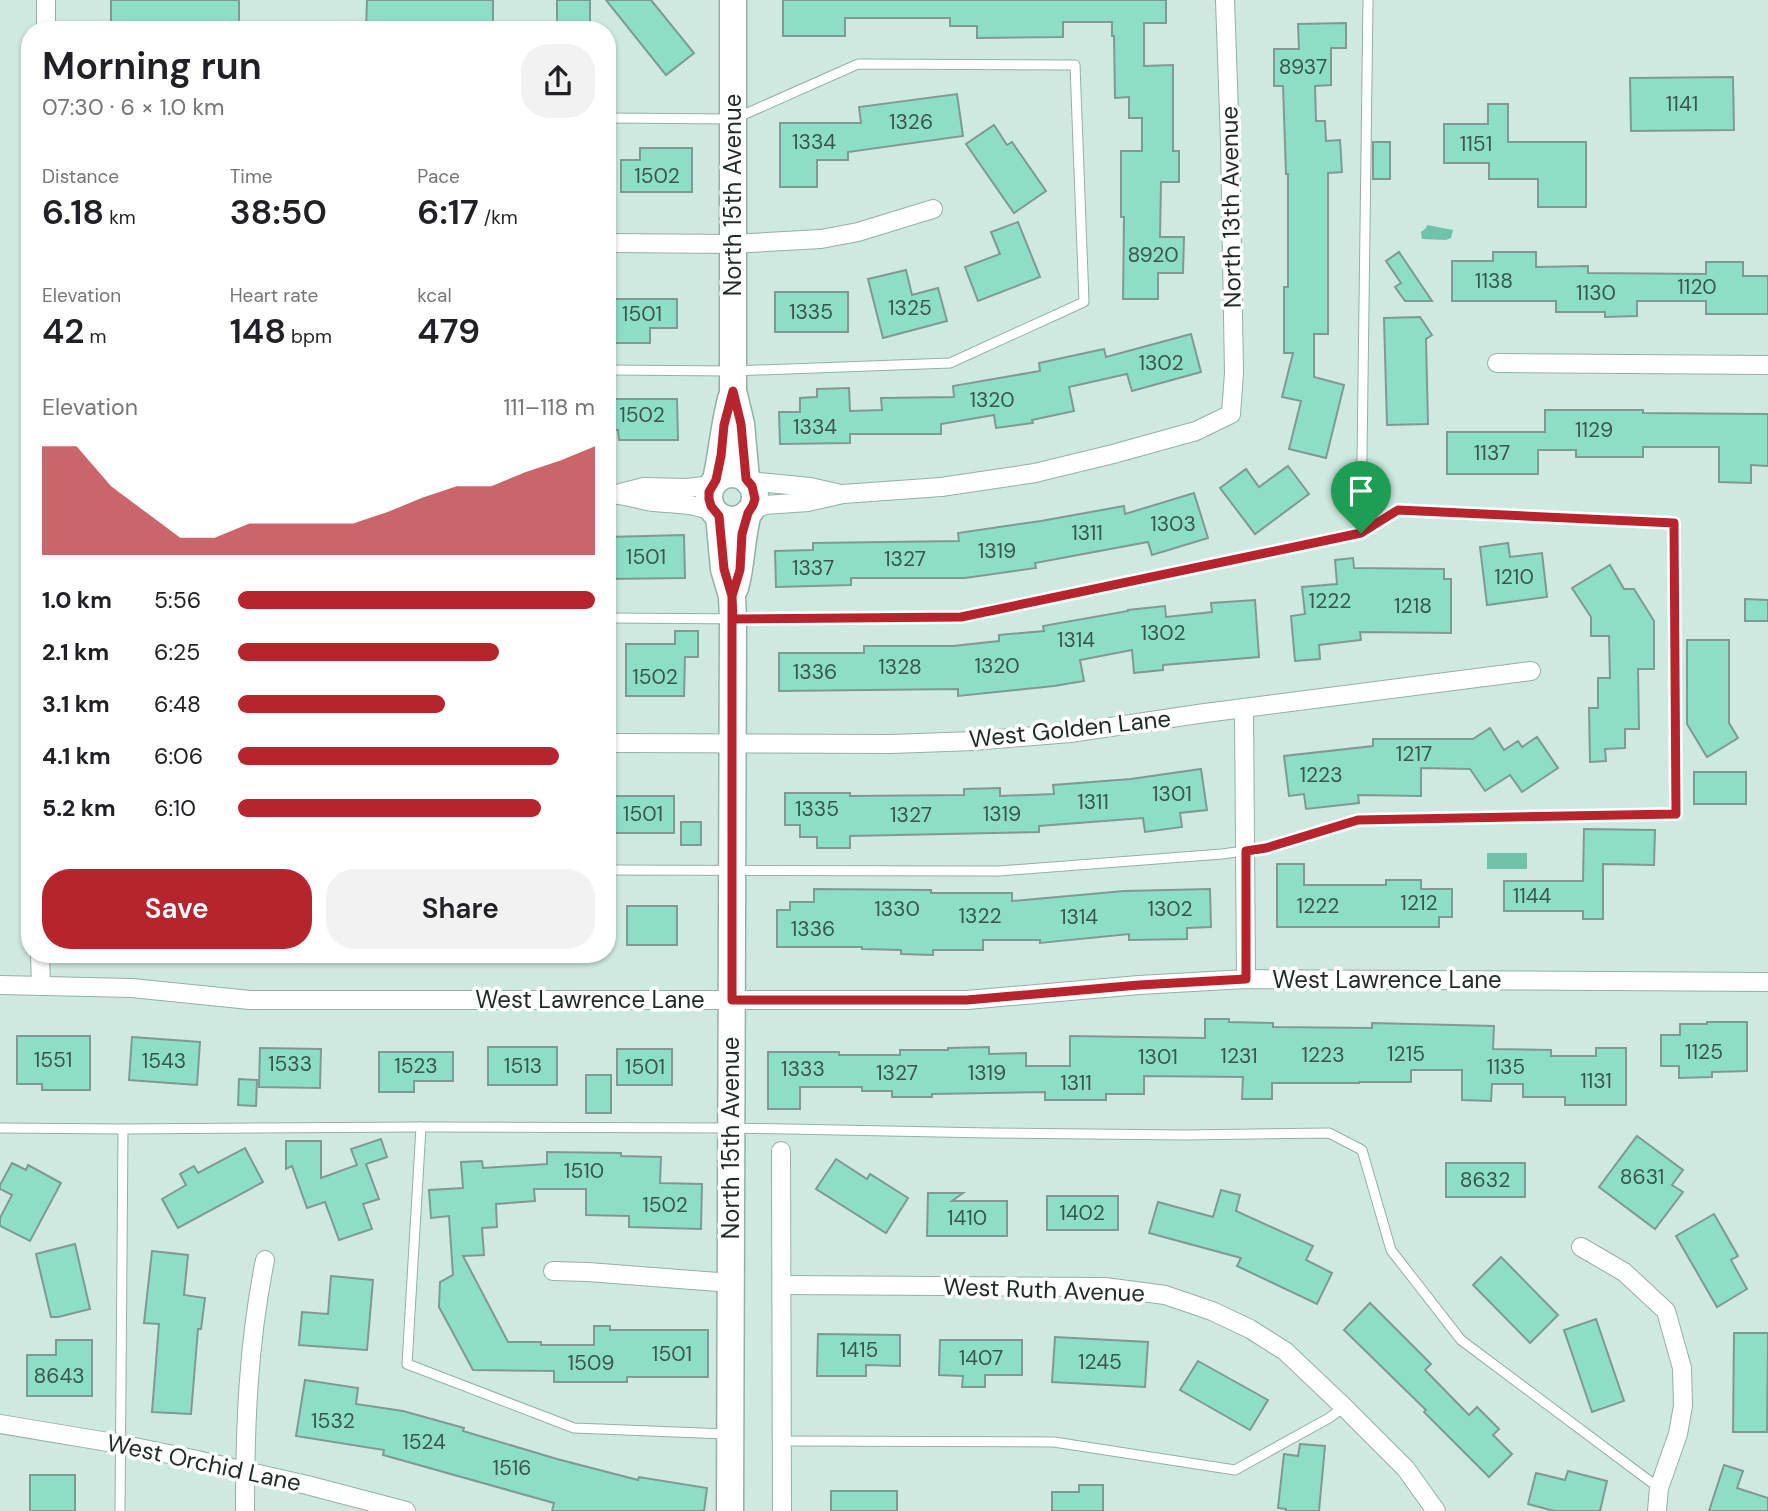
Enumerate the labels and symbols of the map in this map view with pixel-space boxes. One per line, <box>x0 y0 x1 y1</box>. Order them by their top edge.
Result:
house number: 8937 <box>1279 53 1327 81</box>
house number: 1141 <box>1666 90 1698 118</box>
street label: North 15th Avenue <box>717 94 748 296</box>
street label: North 13th Avenue <box>1213 106 1248 308</box>
house number: 1326 <box>889 108 933 136</box>
house number: 1334 <box>792 128 836 156</box>
house number: 1151 <box>1460 130 1492 158</box>
house number: 1502 <box>634 162 680 190</box>
house number: 8920 <box>1127 241 1179 269</box>
house number: 1138 <box>1475 267 1513 295</box>
house number: 1120 <box>1677 273 1717 301</box>
house number: 1130 <box>1576 279 1616 307</box>
house number: 1325 <box>888 294 932 322</box>
house number: 1335 <box>789 298 833 326</box>
house number: 1501 <box>622 300 662 328</box>
house number: 1302 <box>1138 349 1184 377</box>
house number: 1320 <box>969 386 1015 414</box>
house number: 1502 <box>619 401 665 429</box>
house number: 1334 <box>793 413 837 441</box>
house number: 1129 <box>1575 416 1613 444</box>
house number: 1137 <box>1474 439 1510 467</box>
pin <box>1331 461 1391 533</box>
house number: 1303 <box>1150 510 1196 538</box>
house number: 1311 <box>1071 519 1103 547</box>
house number: 1319 <box>978 537 1016 565</box>
house number: 1501 <box>626 543 666 571</box>
house number: 1327 <box>884 545 926 573</box>
house number: 1337 <box>792 554 834 582</box>
house number: 1210 <box>1494 563 1534 591</box>
house number: 1222 <box>1309 587 1351 615</box>
house number: 1218 <box>1394 592 1432 620</box>
house number: 1302 <box>1140 619 1186 647</box>
house number: 1314 <box>1057 626 1095 654</box>
house number: 1320 <box>974 652 1020 680</box>
house number: 1328 <box>878 653 922 681</box>
house number: 1336 <box>793 658 837 686</box>
house number: 1502 <box>632 663 678 691</box>
street label: West Golden Lane <box>968 702 1172 755</box>
house number: 1217 <box>1396 740 1432 768</box>
house number: 1223 <box>1299 761 1343 789</box>
house number: 1301 <box>1152 780 1192 808</box>
house number: 1311 <box>1077 788 1109 816</box>
house number: 1335 <box>795 795 839 823</box>
house number: 1501 <box>623 800 663 828</box>
house number: 1319 <box>983 800 1021 828</box>
house number: 1327 <box>890 801 932 829</box>
house number: 1144 <box>1513 882 1552 910</box>
house number: 1212 <box>1400 889 1438 917</box>
house number: 1222 <box>1297 892 1339 920</box>
house number: 1330 <box>874 895 920 923</box>
house number: 1302 <box>1147 895 1193 923</box>
house number: 1322 <box>958 902 1002 930</box>
house number: 1314 <box>1060 903 1098 931</box>
house number: 1336 <box>791 915 835 943</box>
street label: West Lawrence Lane <box>1272 964 1502 995</box>
street label: West Lawrence Lane <box>475 984 705 1015</box>
street label: North 15th Avenue <box>715 1037 746 1239</box>
house number: 1125 <box>1685 1038 1723 1066</box>
house number: 1215 <box>1387 1040 1425 1068</box>
house number: 1223 <box>1301 1041 1345 1069</box>
house number: 1231 <box>1220 1042 1258 1070</box>
house number: 1301 <box>1138 1043 1178 1071</box>
house number: 1551 <box>34 1046 72 1074</box>
house number: 1543 <box>142 1047 186 1075</box>
house number: 1533 <box>268 1050 312 1078</box>
house number: 1523 <box>394 1052 438 1080</box>
house number: 1513 <box>504 1052 542 1080</box>
house number: 1501 <box>625 1053 665 1081</box>
house number: 1135 <box>1487 1053 1525 1081</box>
house number: 1333 <box>781 1055 825 1083</box>
house number: 1327 <box>876 1059 918 1087</box>
house number: 1319 <box>968 1059 1006 1087</box>
house number: 1131 <box>1580 1067 1612 1095</box>
house number: 1311 <box>1060 1069 1092 1097</box>
house number: 1510 <box>564 1157 604 1185</box>
house number: 8631 <box>1620 1163 1664 1191</box>
house number: 8632 <box>1460 1166 1510 1194</box>
house number: 1502 <box>642 1191 688 1219</box>
house number: 1402 <box>1059 1199 1105 1227</box>
house number: 1410 <box>947 1204 987 1232</box>
street label: West Ruth Avenue <box>942 1270 1146 1309</box>
house number: 1415 <box>840 1336 878 1364</box>
house number: 1501 <box>652 1340 692 1368</box>
house number: 1407 <box>959 1344 1003 1372</box>
house number: 1245 <box>1078 1348 1122 1376</box>
house number: 1509 <box>568 1349 614 1377</box>
house number: 8643 <box>33 1362 85 1390</box>
house number: 1532 <box>311 1407 355 1435</box>
street label: West Orchid Lane <box>104 1427 304 1498</box>
house number: 1524 <box>402 1428 446 1456</box>
house number: 1516 <box>492 1454 532 1482</box>

